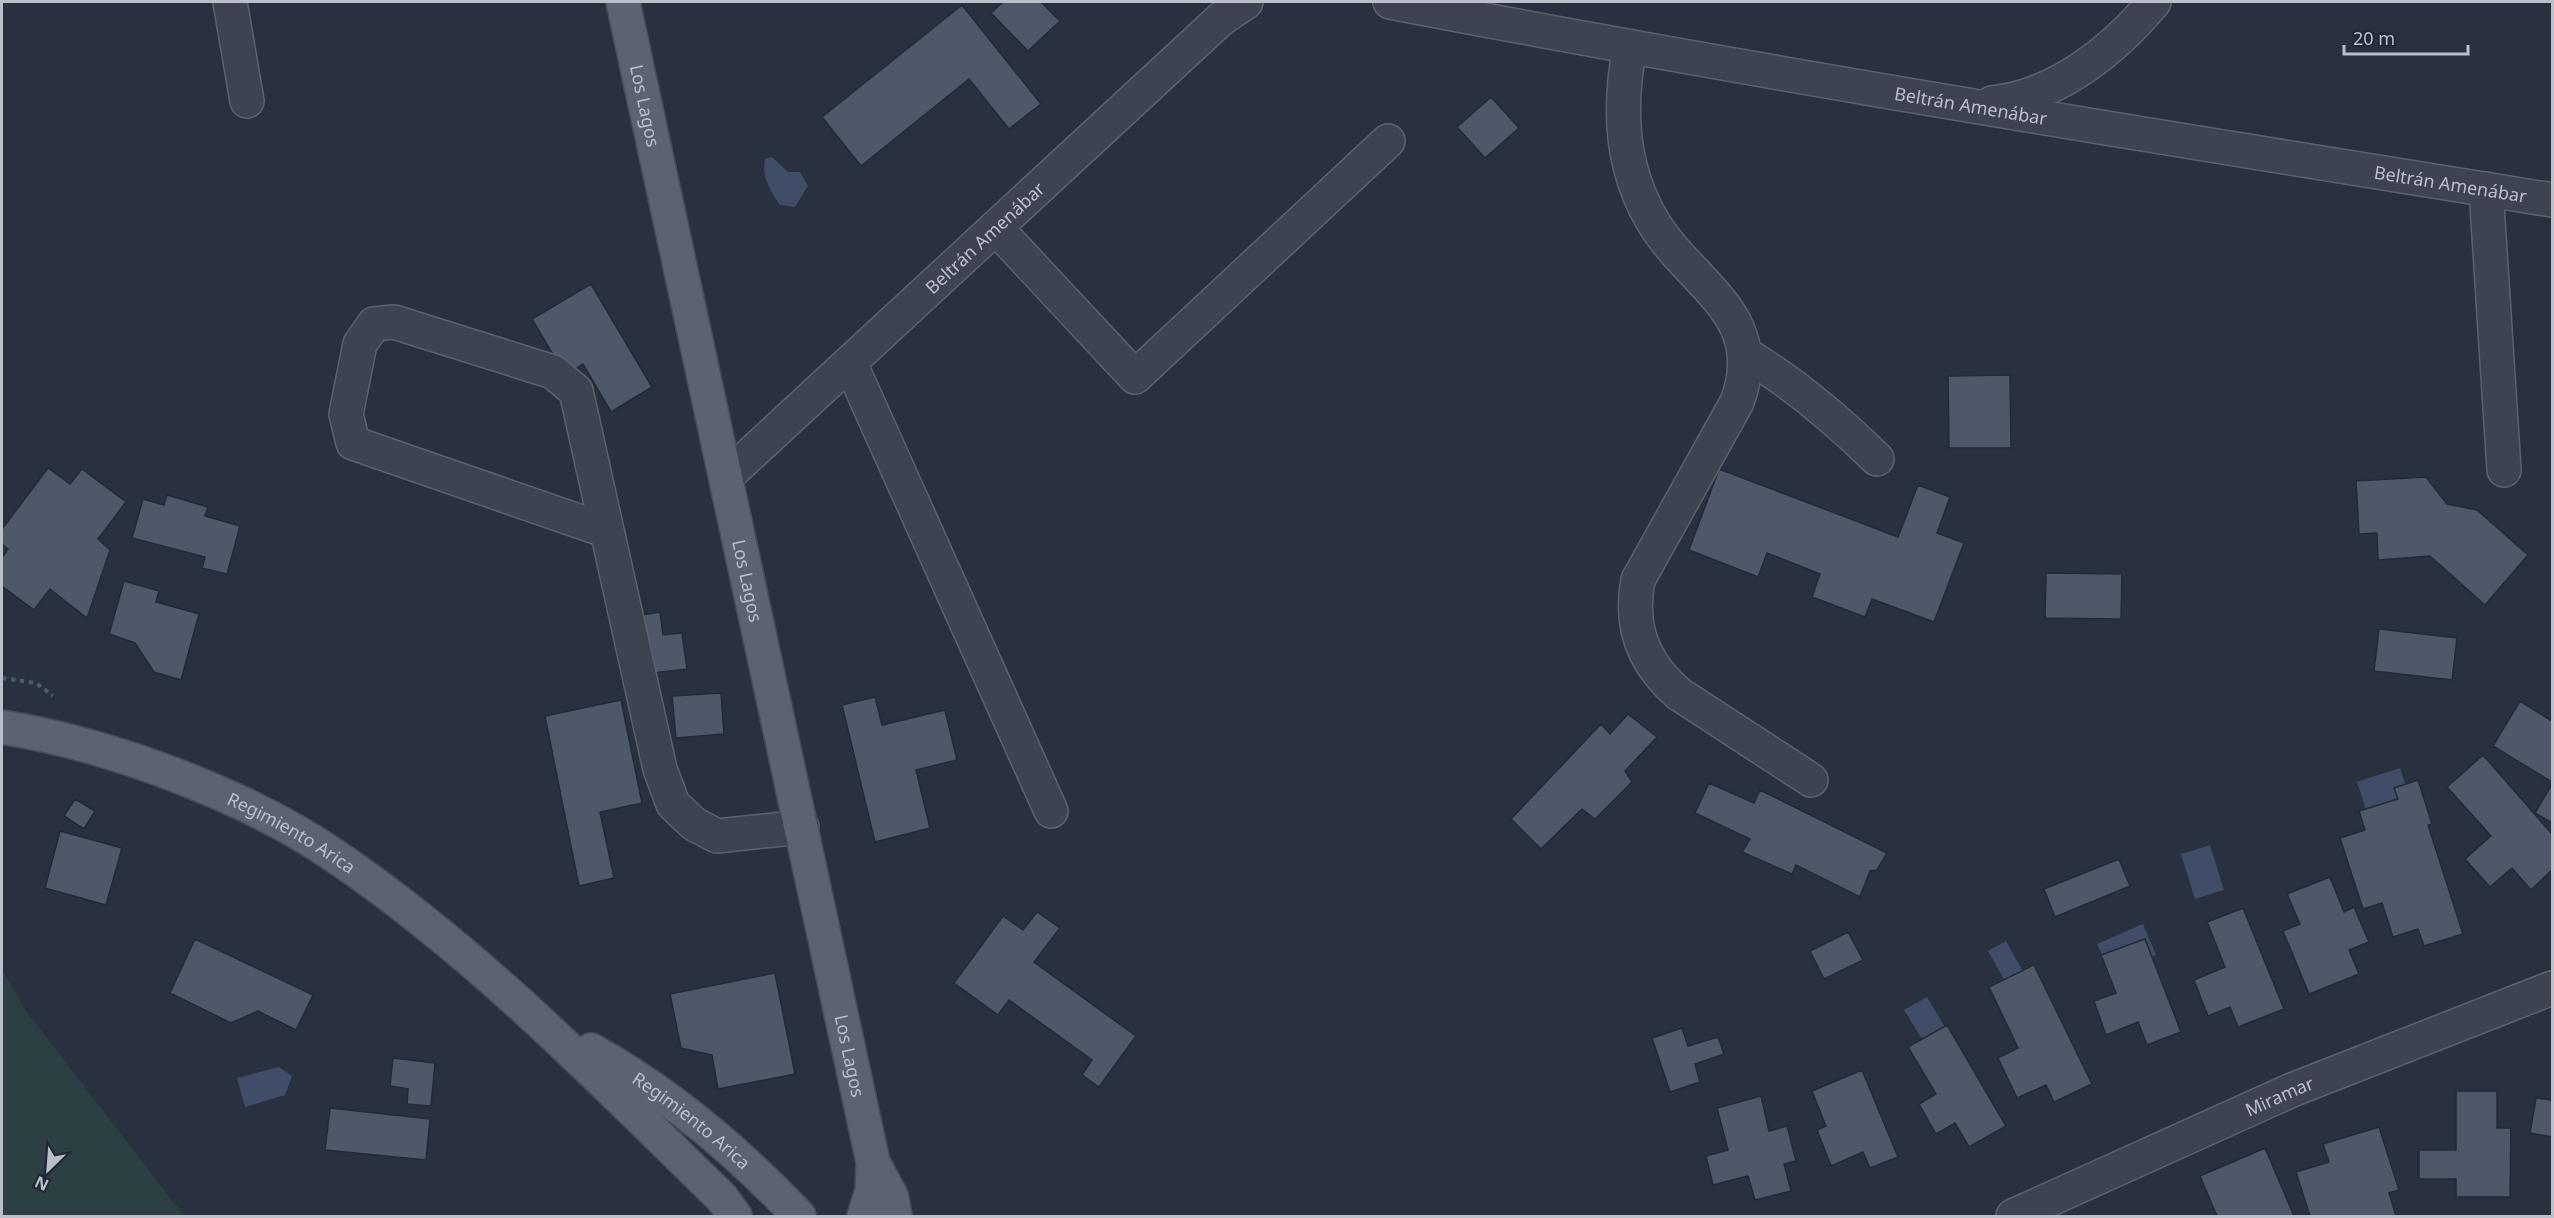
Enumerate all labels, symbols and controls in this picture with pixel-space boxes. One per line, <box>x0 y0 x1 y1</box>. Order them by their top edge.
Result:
scale bar <box>2344 18 2468 56</box>
text: 20 m <box>2353 26 2395 50</box>
street label: Los Lagos <box>625 62 666 149</box>
street label: Beltrán Amenábar <box>1893 81 2049 130</box>
street label: Beltrán Amenábar <box>2372 160 2529 208</box>
street label: Beltrán Amenábar <box>920 176 1050 299</box>
street label: Los Lagos <box>727 537 768 624</box>
street label: Regimiento Arica <box>224 786 361 879</box>
street label: Los Lagos <box>830 1012 871 1099</box>
street label: Regimiento Arica <box>628 1066 756 1174</box>
street label: Miramar <box>2241 1071 2318 1122</box>
north arrow <box>18 1140 78 1200</box>
text: N <box>31 1171 52 1196</box>

